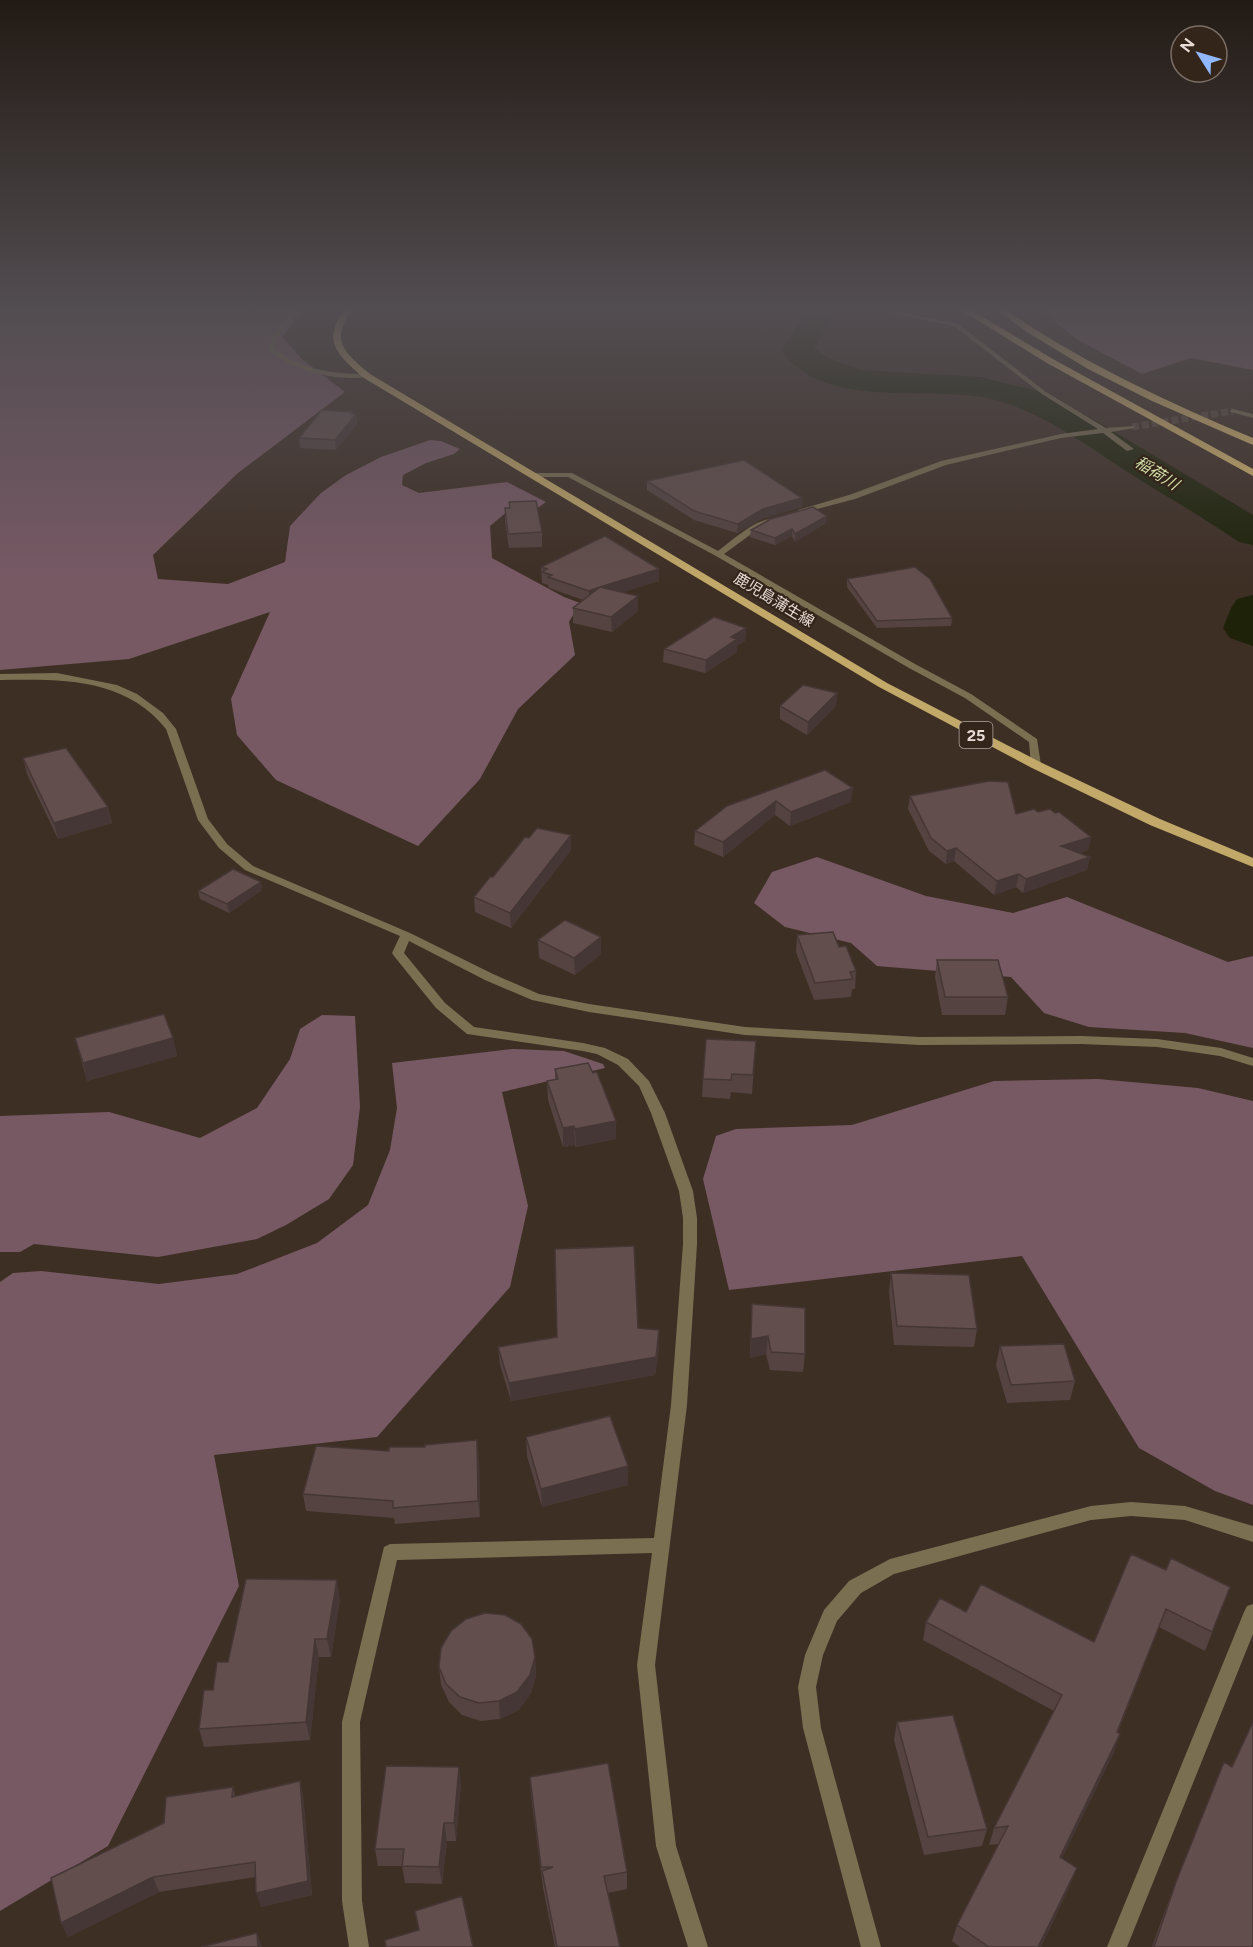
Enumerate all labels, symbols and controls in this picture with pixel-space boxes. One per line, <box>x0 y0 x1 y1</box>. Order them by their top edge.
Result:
north arrow <box>1169 24 1229 84</box>
text: N <box>1176 35 1199 56</box>
water label: 稲荷川 <box>1132 452 1184 495</box>
street label: 鹿児島蒲生線 <box>731 569 817 631</box>
road number: 25 <box>960 722 992 748</box>

